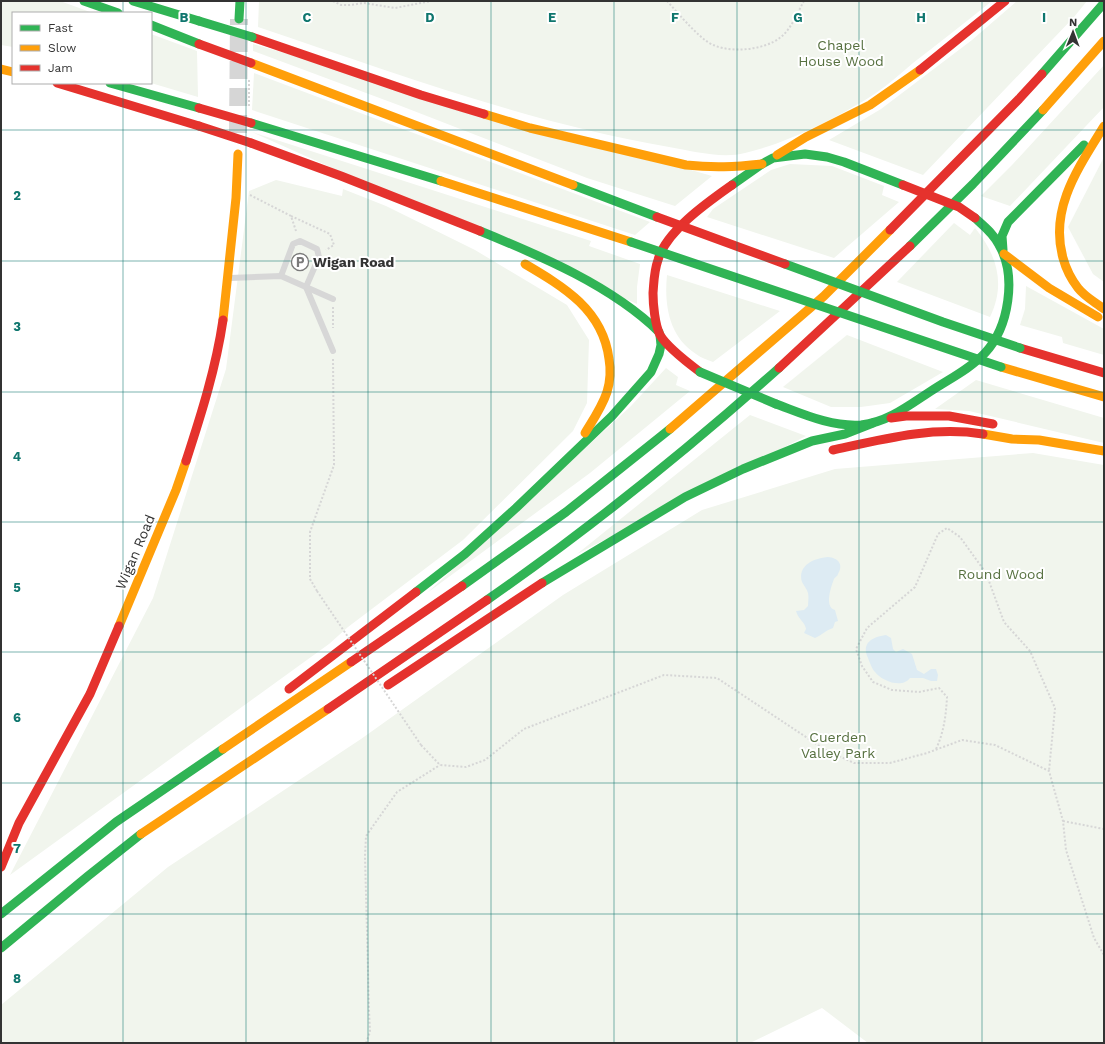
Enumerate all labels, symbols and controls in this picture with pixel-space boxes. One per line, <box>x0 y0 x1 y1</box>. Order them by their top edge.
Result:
text: B <box>180 10 189 25</box>
text: C <box>303 10 312 25</box>
text: D <box>425 10 435 25</box>
text: E <box>548 10 556 25</box>
text: F <box>671 10 679 25</box>
text: G <box>793 10 803 25</box>
text: H <box>916 10 926 25</box>
text: I <box>1042 10 1046 25</box>
legend <box>12 12 152 84</box>
north arrow <box>1053 12 1093 52</box>
text: N <box>1069 16 1077 29</box>
text: Fast <box>48 21 73 35</box>
park label: Chapel House Wood <box>798 37 884 69</box>
text: Slow <box>48 41 76 55</box>
text: Jam <box>48 61 73 75</box>
text: 2 <box>13 188 21 203</box>
parking icon: Wigan Road <box>290 252 310 272</box>
place label: Wigan Road <box>313 254 394 270</box>
text: 3 <box>13 319 21 334</box>
text: 4 <box>13 449 22 464</box>
street label: Wigan Road <box>112 512 158 592</box>
park label: Round Wood <box>958 566 1044 582</box>
text: 5 <box>13 580 21 595</box>
text: 6 <box>13 710 21 725</box>
park label: Cuerden Valley Park <box>801 729 875 761</box>
text: 7 <box>13 841 21 856</box>
text: 8 <box>13 971 21 986</box>

